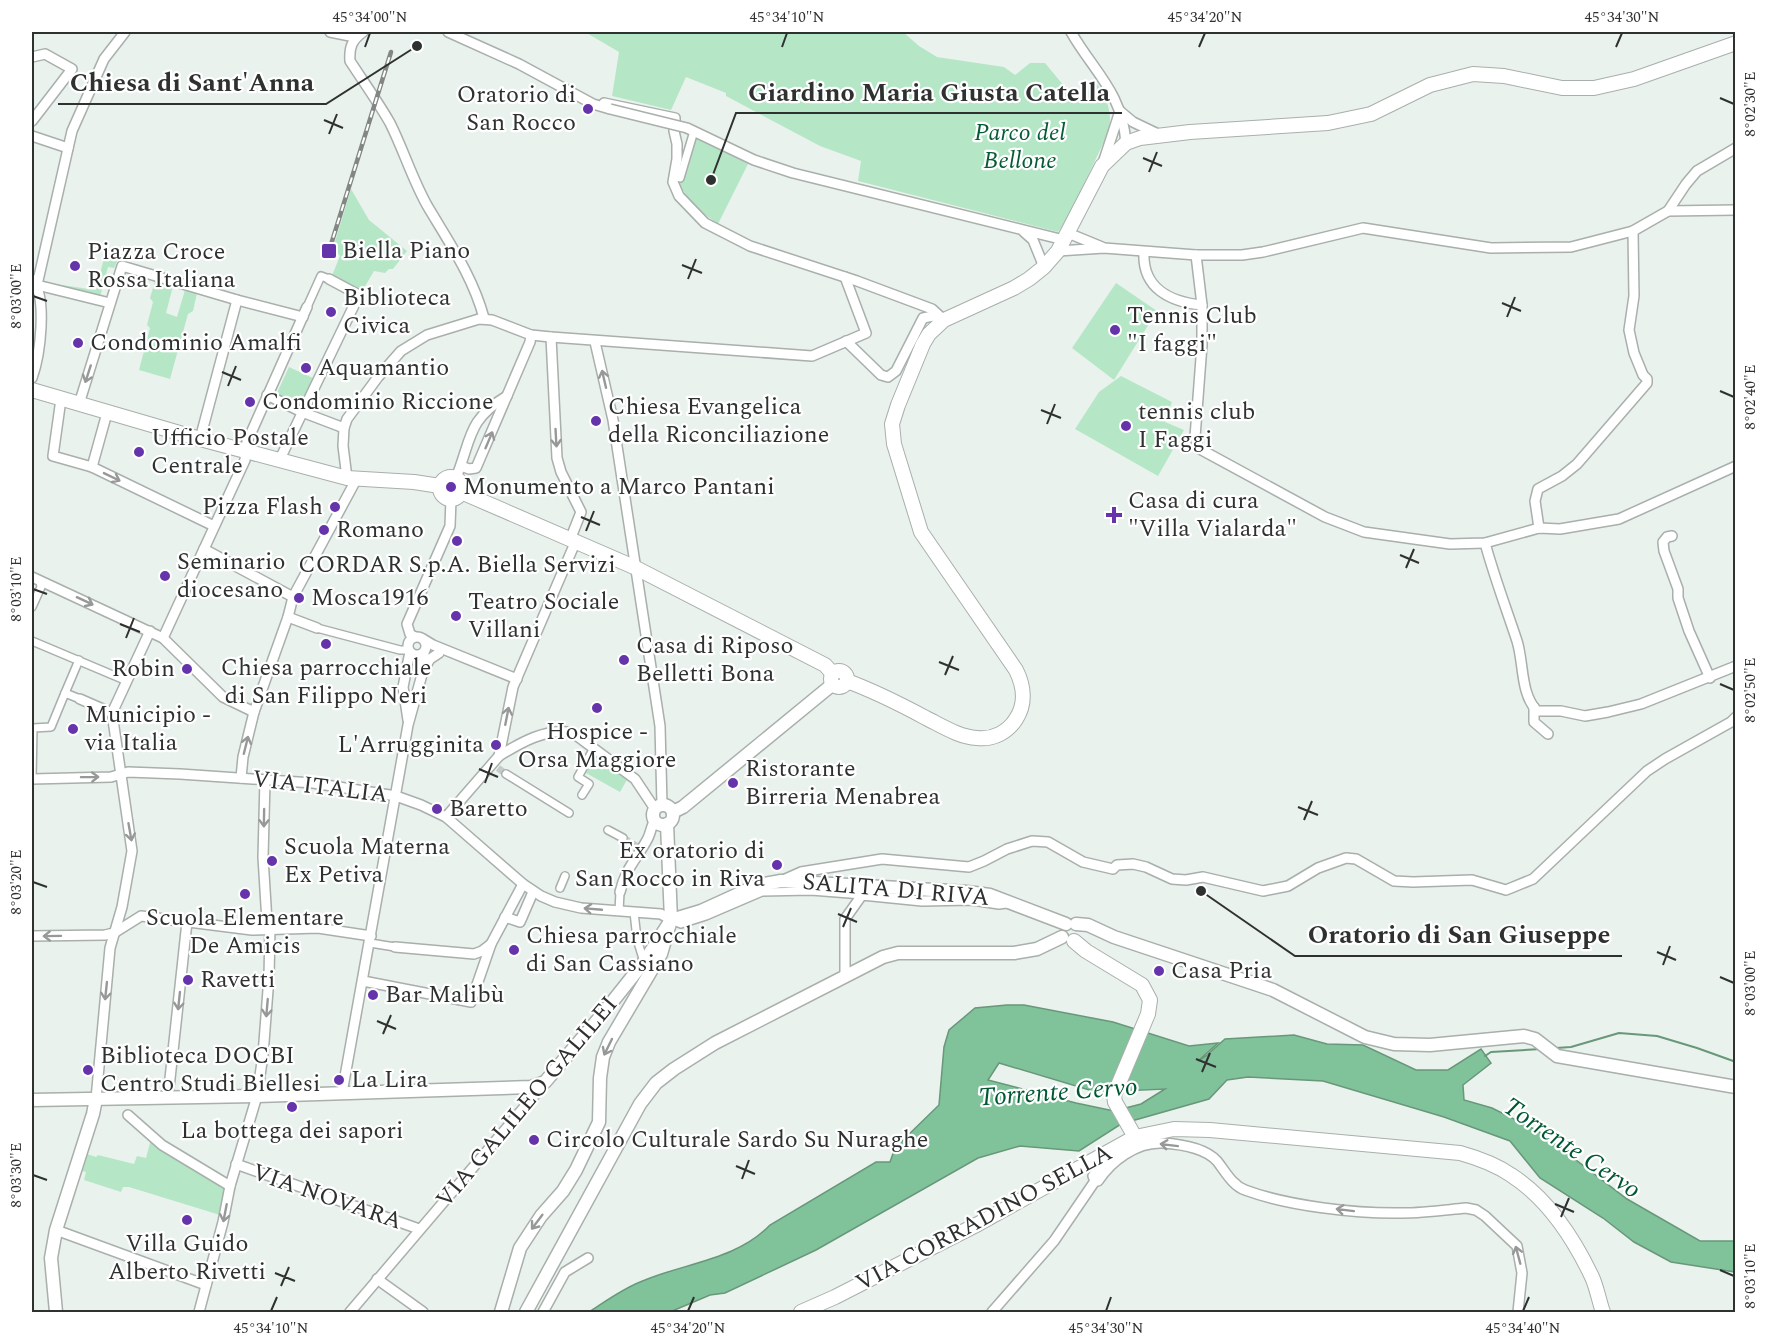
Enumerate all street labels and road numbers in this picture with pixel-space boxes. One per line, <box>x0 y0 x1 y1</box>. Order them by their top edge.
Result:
street label: VIA ITALIA <box>250 761 390 813</box>
street label: SALITA DI RIVA <box>801 864 991 916</box>
street label: VIA GALILEO GALILEI <box>427 988 627 1216</box>
street label: VIA CORRADINO SELLA <box>849 1135 1119 1301</box>
street label: VIA NOVARA <box>247 1154 407 1240</box>

